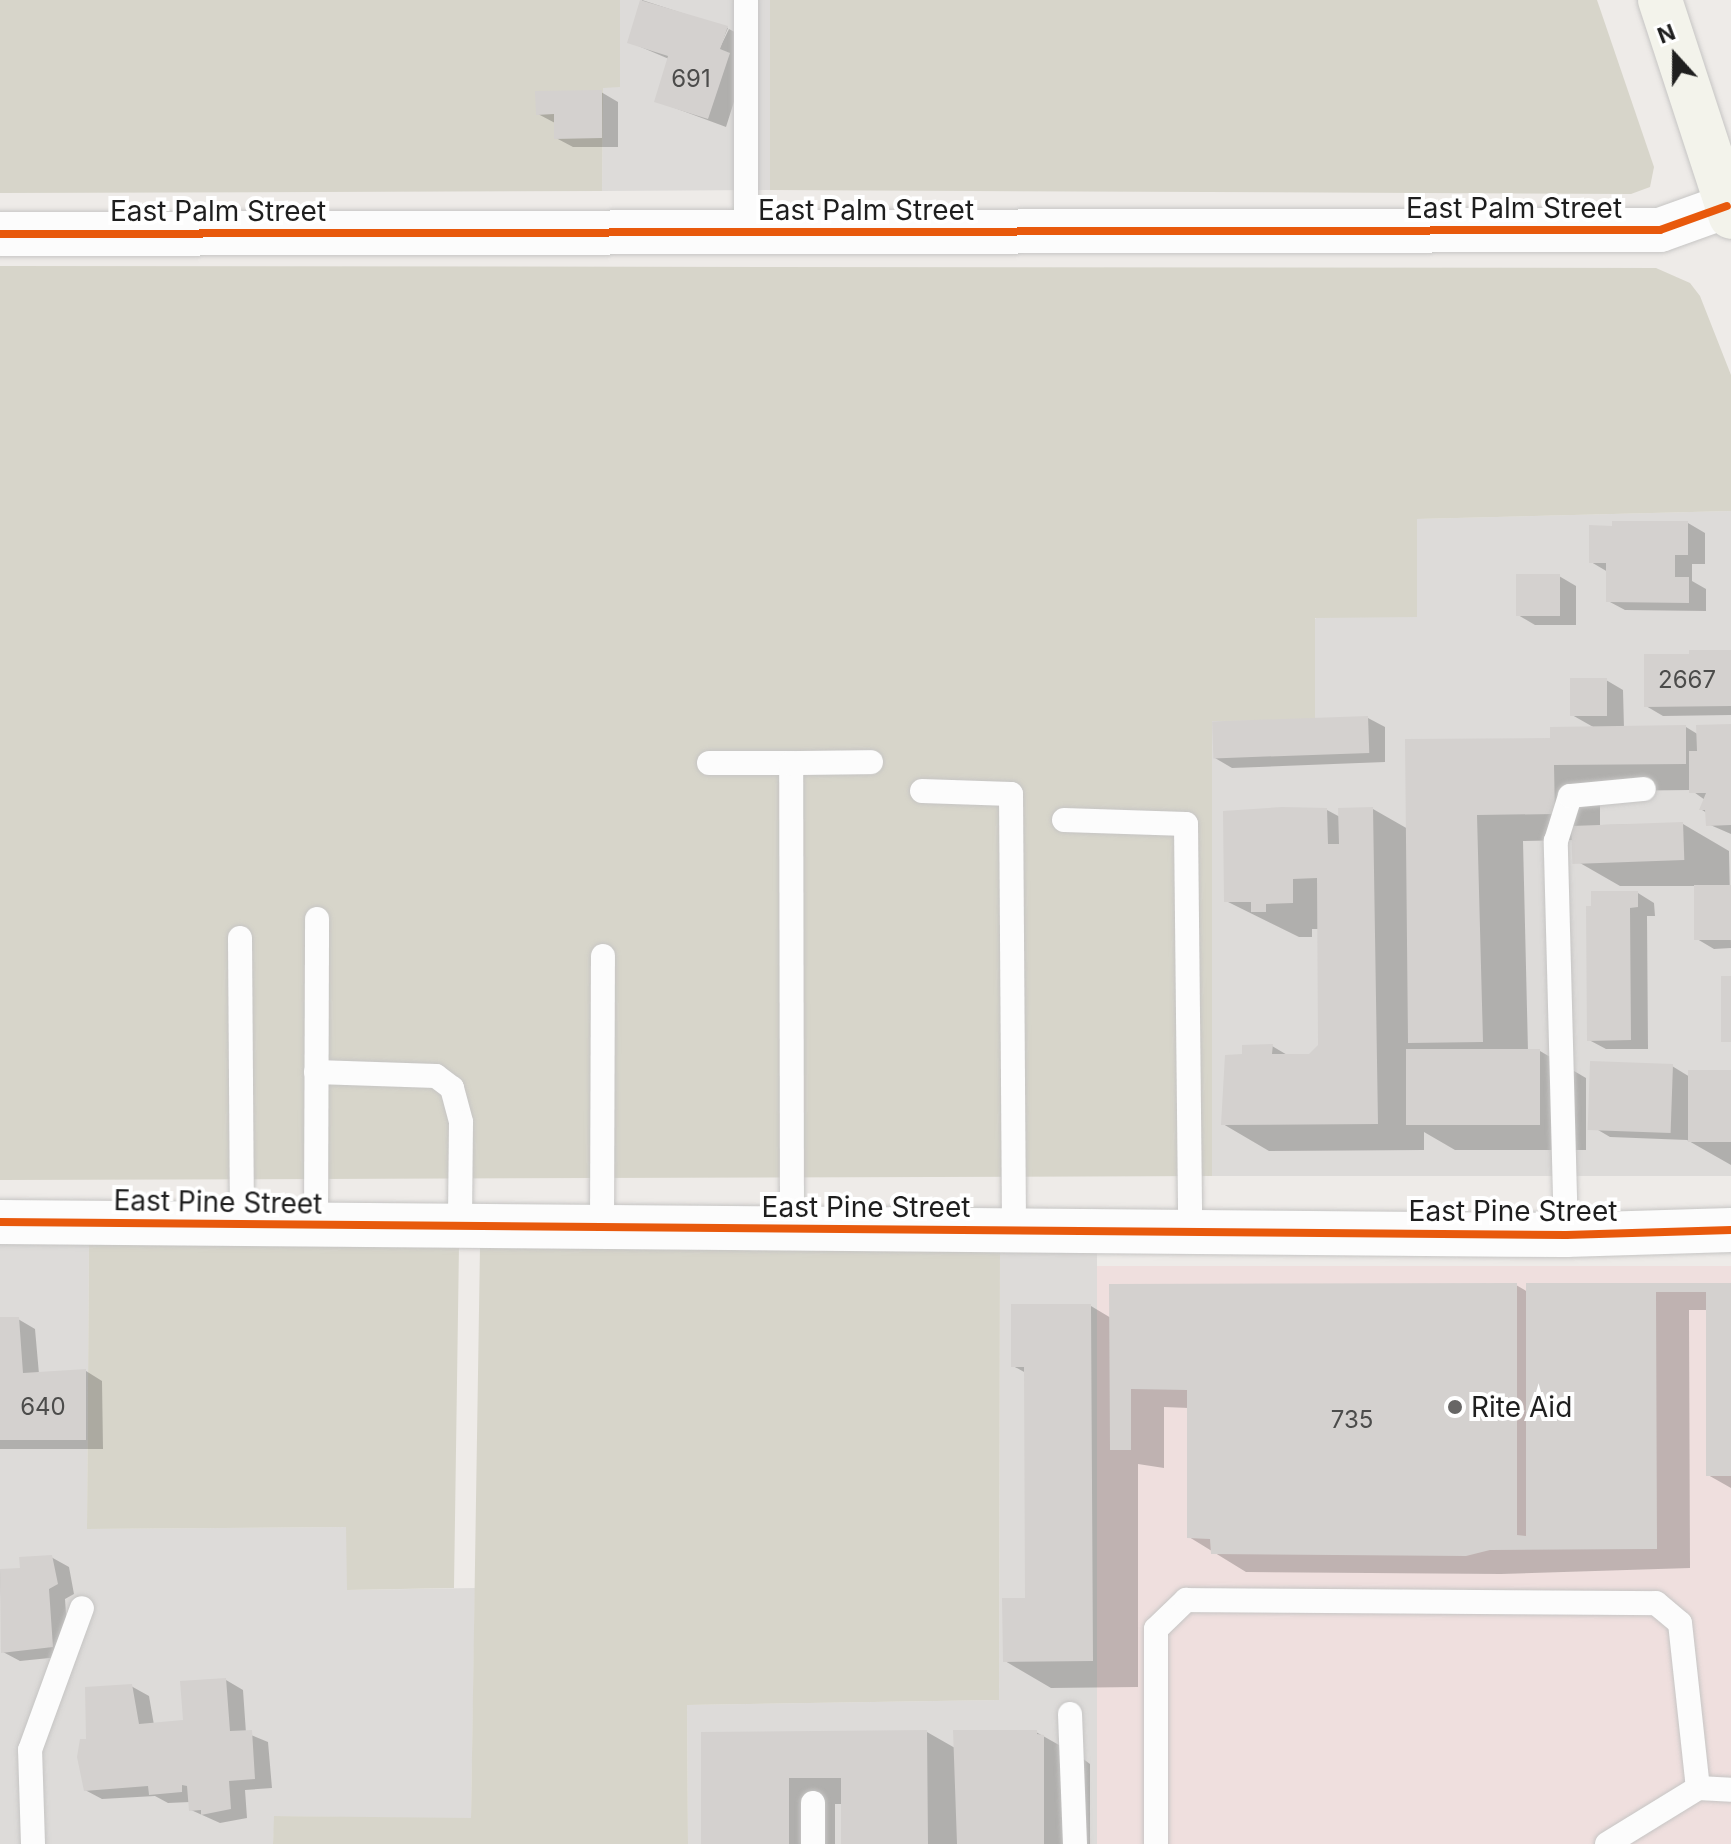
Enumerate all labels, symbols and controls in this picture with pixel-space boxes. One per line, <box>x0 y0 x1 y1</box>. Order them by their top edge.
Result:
north arrow <box>1635 16 1715 96</box>
text: N <box>1654 18 1679 49</box>
house number: 691 <box>671 65 711 93</box>
street label: East Palm Street <box>1406 191 1622 225</box>
street label: East Palm Street <box>758 193 974 227</box>
street label: East Palm Street <box>110 194 326 228</box>
house number: 2667 <box>1658 666 1716 694</box>
street label: East Pine Street <box>113 1183 323 1221</box>
street label: East Pine Street <box>762 1190 970 1224</box>
street label: East Pine Street <box>1409 1194 1617 1228</box>
place label: Rite Aid <box>1471 1390 1572 1424</box>
house number: 640 <box>20 1393 66 1421</box>
marker: Rite Aid <box>1446 1398 1464 1416</box>
house number: 735 <box>1331 1406 1373 1434</box>

